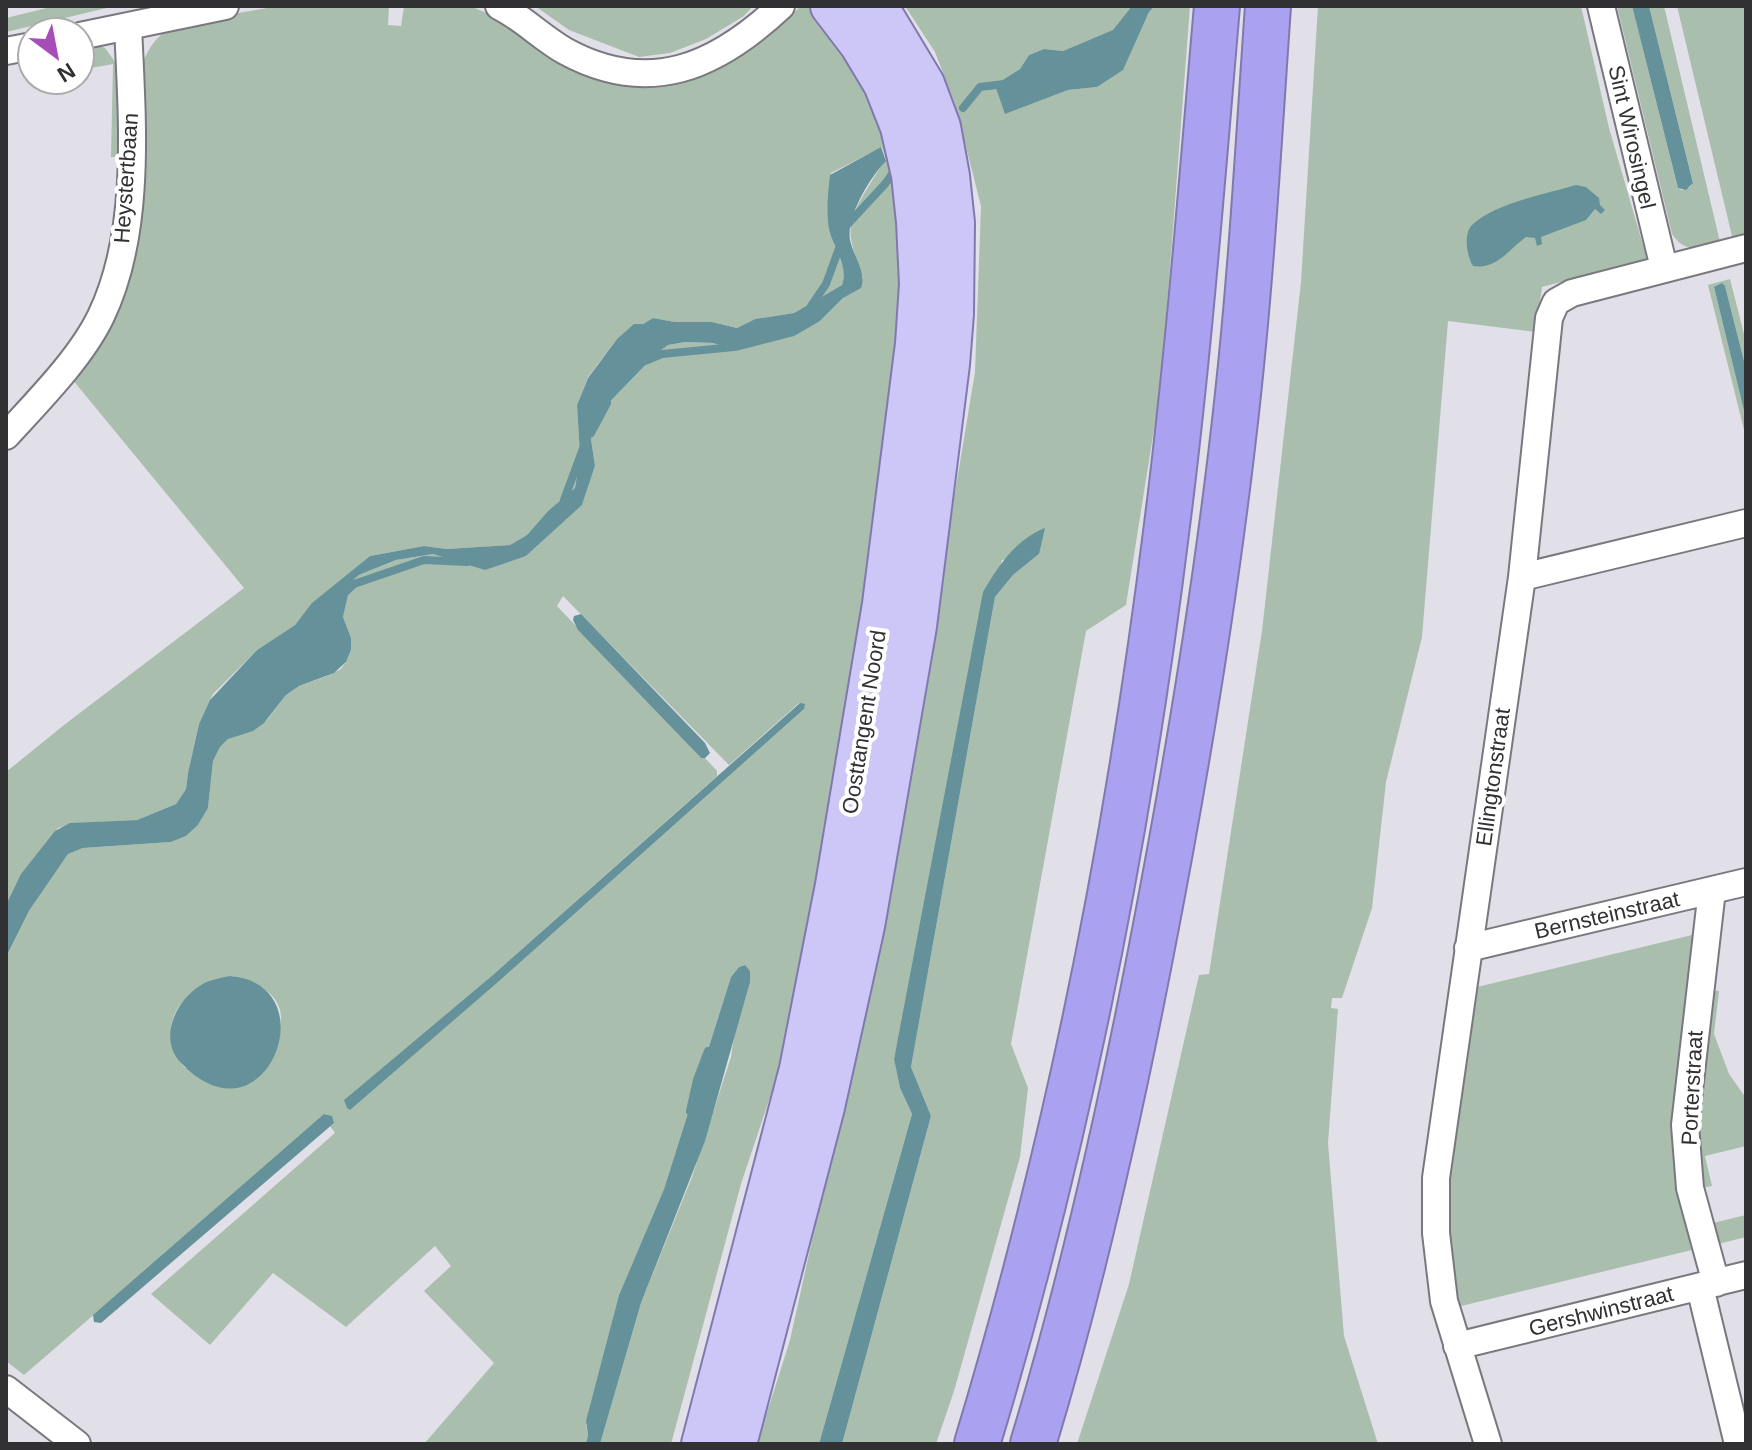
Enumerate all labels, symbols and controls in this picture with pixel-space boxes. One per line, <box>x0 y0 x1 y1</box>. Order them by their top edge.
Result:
north arrow <box>16 16 96 96</box>
text: N <box>53 58 80 87</box>
street label: Sint Wirosingel <box>1603 63 1661 211</box>
street label: Heystertbaan <box>109 112 143 244</box>
street label: Oosttangent Noord <box>837 628 891 816</box>
street label: Ellingtonstraat <box>1471 706 1515 848</box>
street label: Bernsteinstraat <box>1532 886 1682 944</box>
street label: Porterstraat <box>1677 1030 1707 1146</box>
street label: Gershwinstraat <box>1526 1281 1676 1341</box>

